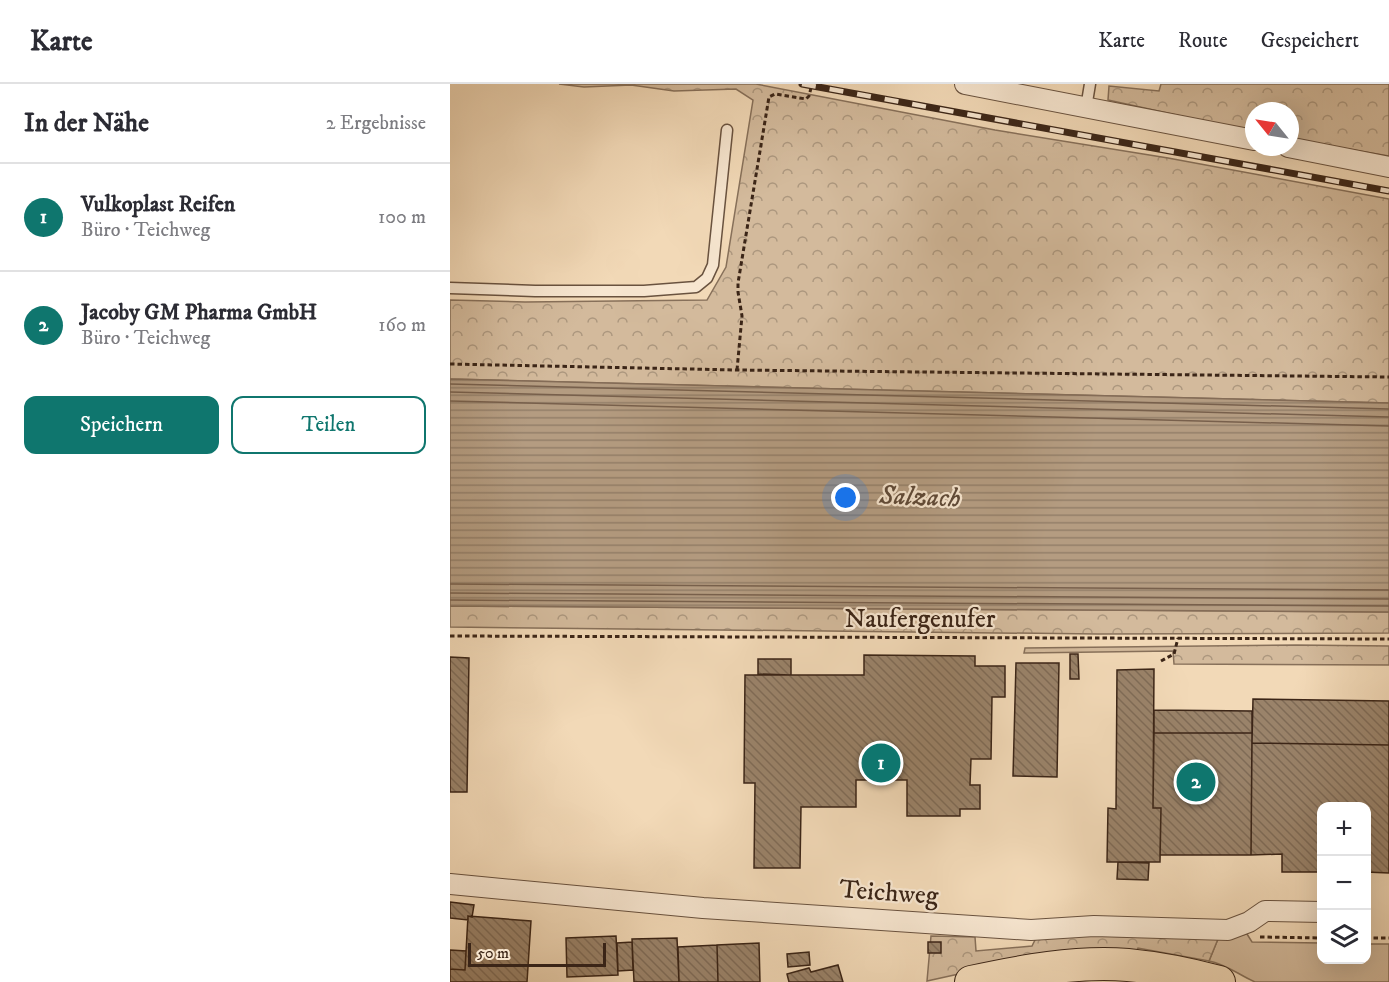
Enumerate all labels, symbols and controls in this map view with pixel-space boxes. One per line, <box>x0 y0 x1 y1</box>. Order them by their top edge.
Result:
text: Karte <box>30 24 93 59</box>
text: Karte <box>1098 28 1145 54</box>
text: Route <box>1178 28 1228 54</box>
text: Gespeichert <box>1261 28 1359 54</box>
north arrow <box>1245 102 1299 156</box>
text: In der Nähe <box>24 107 149 140</box>
text: 2 Ergebnisse <box>326 111 426 136</box>
text: Vulkoplast Reifen <box>81 191 235 218</box>
text: 1 <box>40 205 47 230</box>
text: 100 m <box>378 205 426 230</box>
text: Büro · Teichweg <box>81 218 210 243</box>
text: Jacoby GM Pharma GmbH <box>81 299 317 326</box>
text: 2 <box>39 313 48 338</box>
text: 160 m <box>378 313 426 338</box>
text: Büro · Teichweg <box>81 326 210 351</box>
button: Speichern <box>24 396 219 454</box>
button: Teilen <box>231 396 426 454</box>
water label: Salzach <box>878 479 961 515</box>
your location <box>831 483 860 512</box>
street label: Naufergenufer <box>844 603 996 636</box>
pin: 1 <box>862 740 900 786</box>
pin: 2 <box>1176 760 1216 804</box>
map controls <box>1317 802 1371 964</box>
button: + <box>1317 802 1371 856</box>
button: − <box>1317 856 1371 910</box>
street label: Teichweg <box>838 873 940 913</box>
button: layers <box>1317 910 1371 964</box>
scale bar <box>468 940 606 968</box>
text: 50 m <box>477 943 509 963</box>

